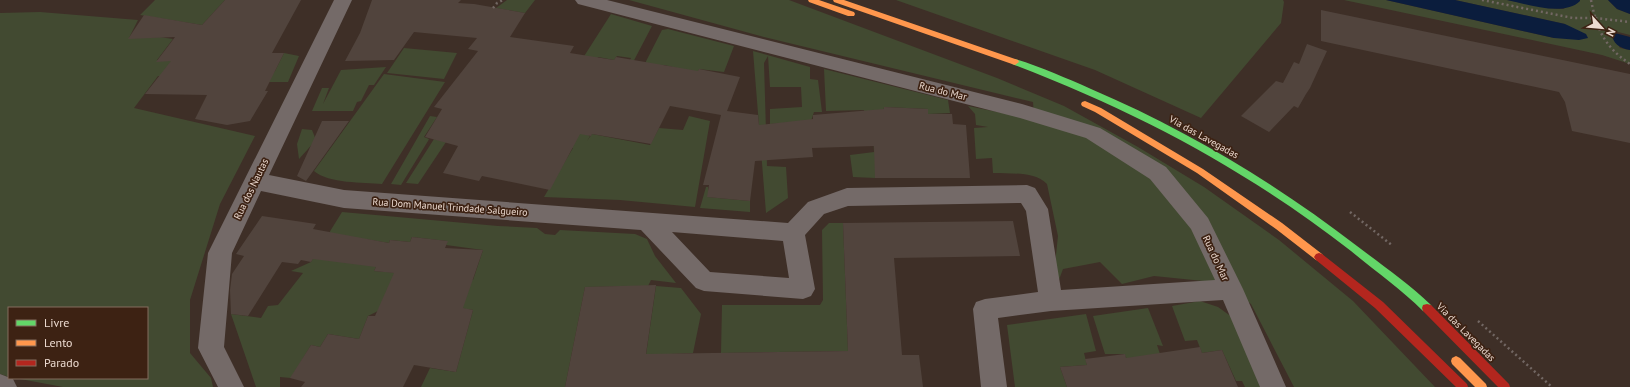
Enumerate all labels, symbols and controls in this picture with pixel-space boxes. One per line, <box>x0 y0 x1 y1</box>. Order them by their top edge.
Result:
north arrow <box>1582 8 1622 48</box>
text: N <box>1603 26 1619 39</box>
street label: Rua do Mar <box>918 79 969 103</box>
street label: Via das Lavegadas <box>1166 112 1241 162</box>
street label: Rua dos Nautas <box>231 156 271 222</box>
street label: Rua Dom Manuel Trindade Salgueiro <box>372 195 528 219</box>
street label: Rua do Mar <box>1200 233 1232 283</box>
street label: Via das Lavegadas <box>1433 299 1498 364</box>
legend <box>8 307 148 379</box>
text: Livre <box>44 315 69 330</box>
text: Lento <box>44 335 73 350</box>
text: Parado <box>44 355 79 370</box>

